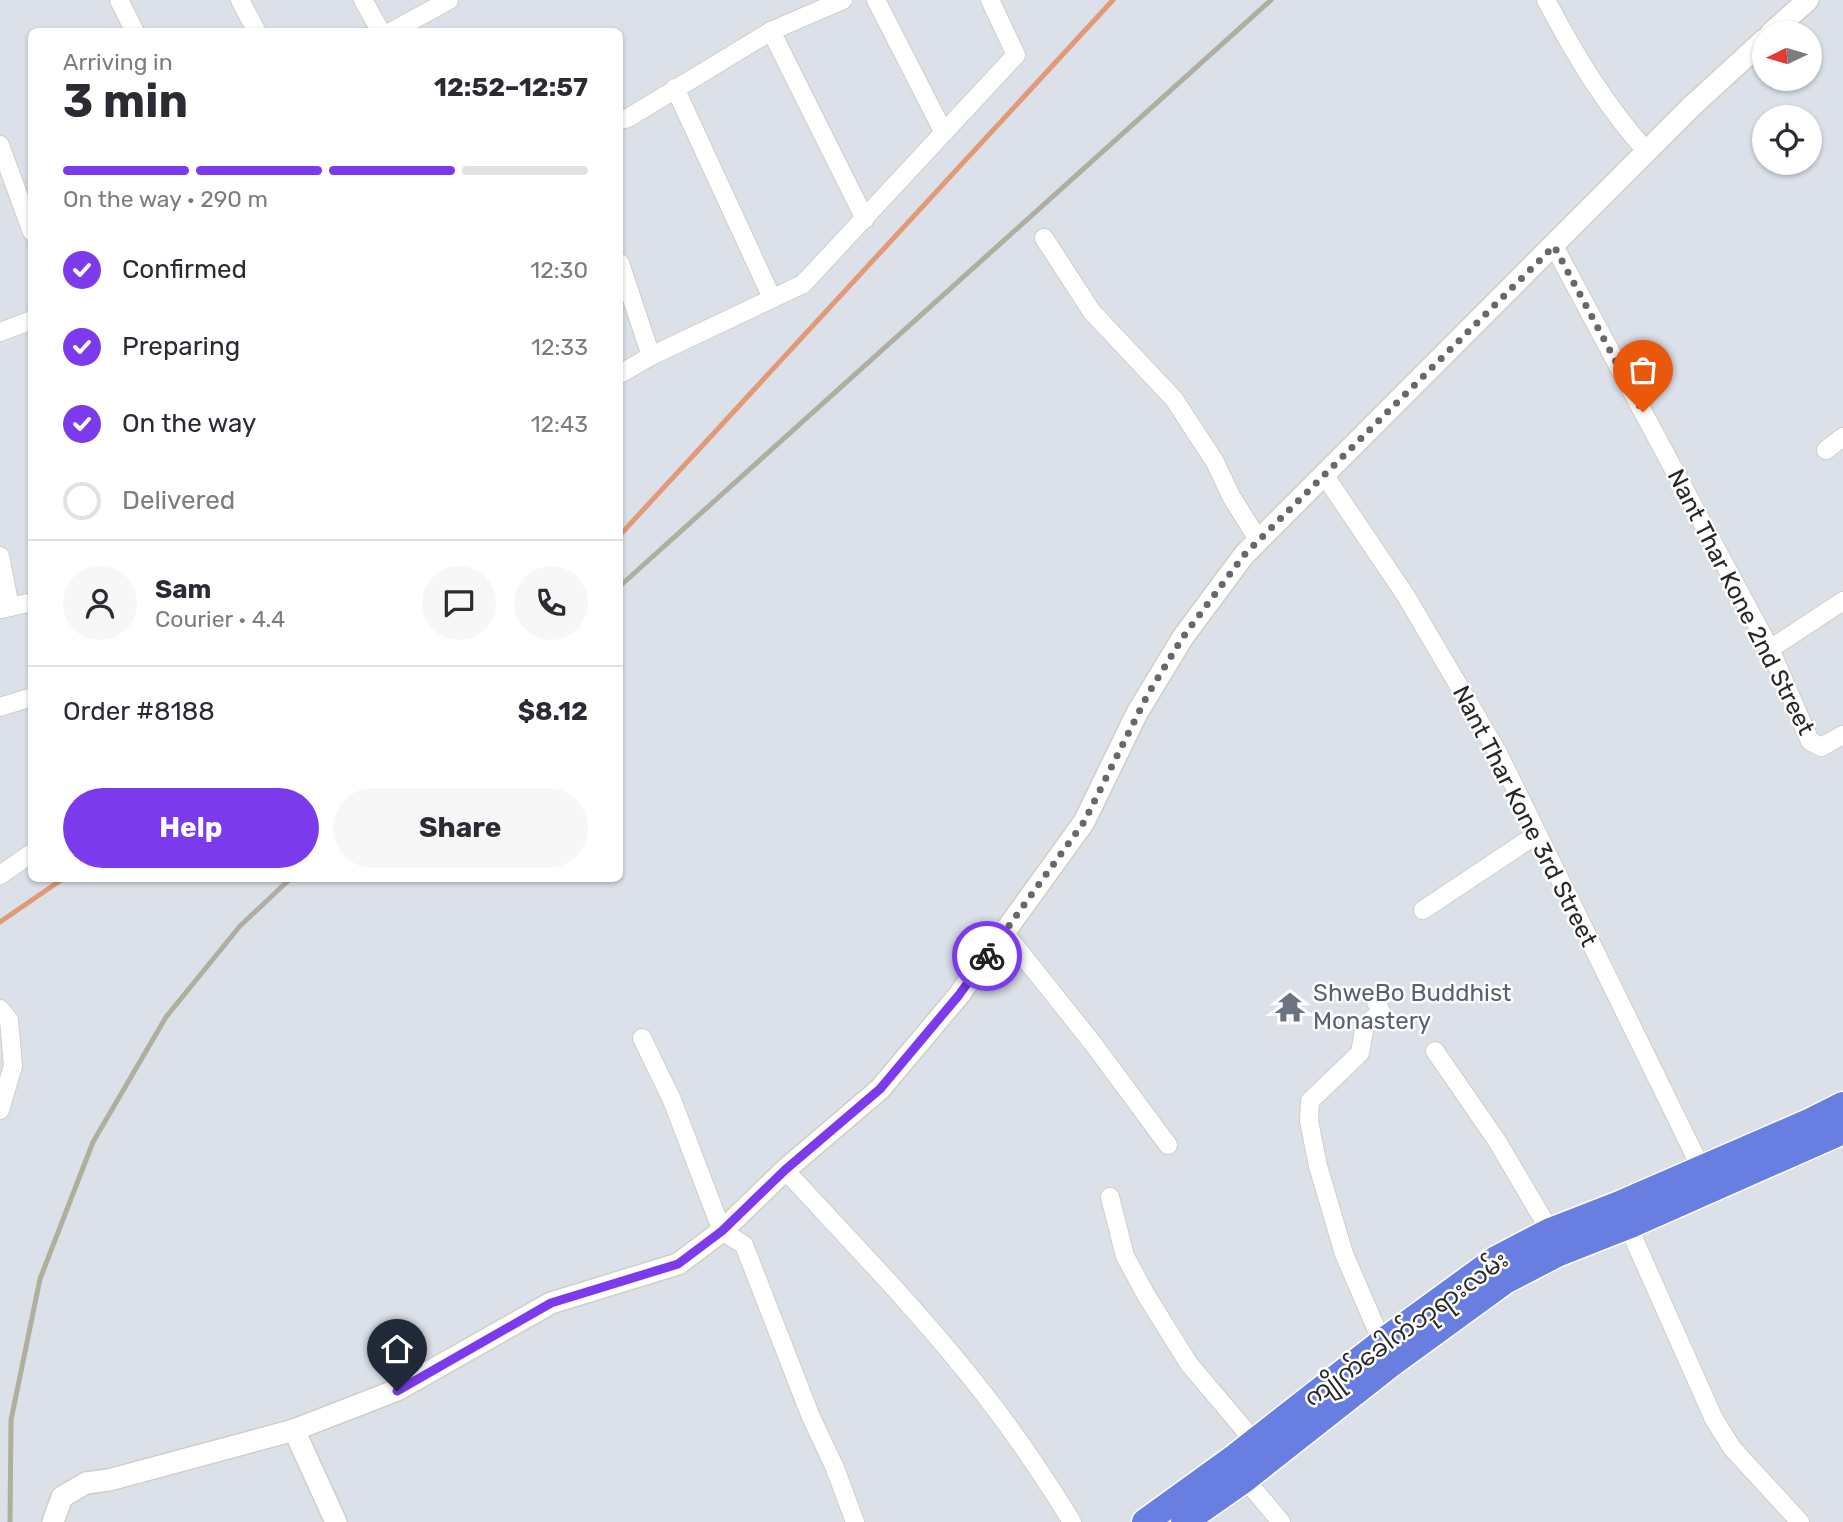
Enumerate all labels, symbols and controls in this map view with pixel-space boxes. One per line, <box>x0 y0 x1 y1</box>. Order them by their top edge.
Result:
north arrow <box>1752 21 1822 91</box>
map controls <box>1752 21 1822 175</box>
text: Arriving in <box>63 48 173 76</box>
text: 12:52–12:57 <box>434 72 588 103</box>
text: 3 min <box>63 74 188 129</box>
button: locate <box>1752 105 1822 175</box>
text: On the way · 290 m <box>63 185 268 213</box>
icon: check <box>63 251 101 289</box>
text: Confirmed <box>122 254 247 285</box>
text: 12:30 <box>530 256 588 284</box>
icon: check <box>63 328 101 366</box>
text: Preparing <box>122 331 240 362</box>
text: 12:33 <box>531 333 588 361</box>
pin <box>1613 340 1673 412</box>
icon: bag <box>1624 351 1662 389</box>
icon: check <box>63 405 101 443</box>
text: On the way <box>122 408 256 439</box>
text: 12:43 <box>531 410 588 438</box>
street label: Nant Thar Kone 2nd Street <box>1662 465 1820 739</box>
text: Delivered <box>122 485 235 516</box>
button: person <box>63 566 137 640</box>
button: chat <box>422 566 496 640</box>
button: phone <box>514 566 588 640</box>
text: Sam <box>155 574 211 605</box>
text: Courier · 4.4 <box>155 605 285 633</box>
street label: Nant Thar Kone 3rd Street <box>1447 681 1603 951</box>
text: Order #8188 <box>63 696 215 727</box>
text: $8.12 <box>518 696 588 727</box>
button: Help <box>63 788 319 868</box>
button: Share <box>333 788 588 868</box>
courier <box>952 921 1022 991</box>
icon: bike <box>968 937 1006 975</box>
place label: ShweBo Buddhist Monastery <box>1313 979 1512 1035</box>
temple icon: ShweBo Buddhist Monastery <box>1273 990 1307 1024</box>
street label: ကျိုက်ခေါက်ဘုရားလမ်း <box>1297 1244 1516 1416</box>
pin <box>367 1319 427 1391</box>
icon: home <box>378 1330 416 1368</box>

